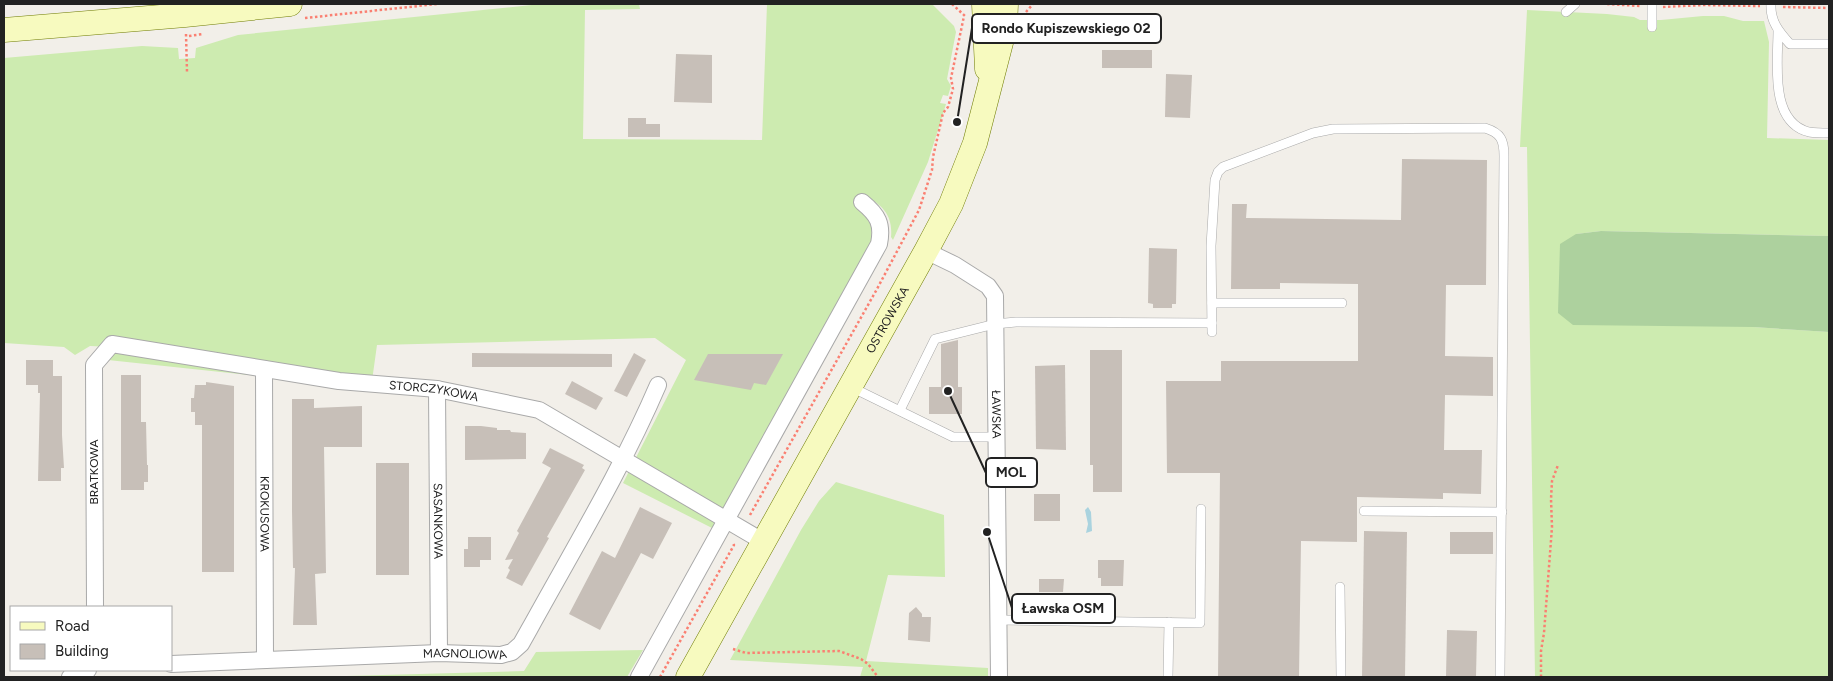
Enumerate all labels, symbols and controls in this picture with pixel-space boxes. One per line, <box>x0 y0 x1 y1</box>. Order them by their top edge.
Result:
callout: Rondo Kupiszewskiego 02 <box>972 14 1161 43</box>
text: Rondo Kupiszewskiego 02 <box>981 20 1151 37</box>
street label: OSTROWSKA <box>863 284 912 356</box>
street label: STORCZYKOWA <box>388 378 480 404</box>
street label: ŁAWSKA <box>989 390 1003 439</box>
street label: BRATKOWA <box>87 439 101 505</box>
callout: MOL <box>986 458 1037 487</box>
text: MOL <box>996 464 1027 481</box>
street label: KROKUSOWA <box>257 476 272 552</box>
street label: SASANKOWA <box>431 483 445 559</box>
callout: Ławska OSM <box>1012 594 1115 623</box>
text: Ławska OSM <box>1022 600 1104 617</box>
legend <box>10 606 172 671</box>
text: Road <box>55 617 90 635</box>
text: Building <box>55 642 109 660</box>
street label: MAGNOLIOWA <box>423 646 508 662</box>

